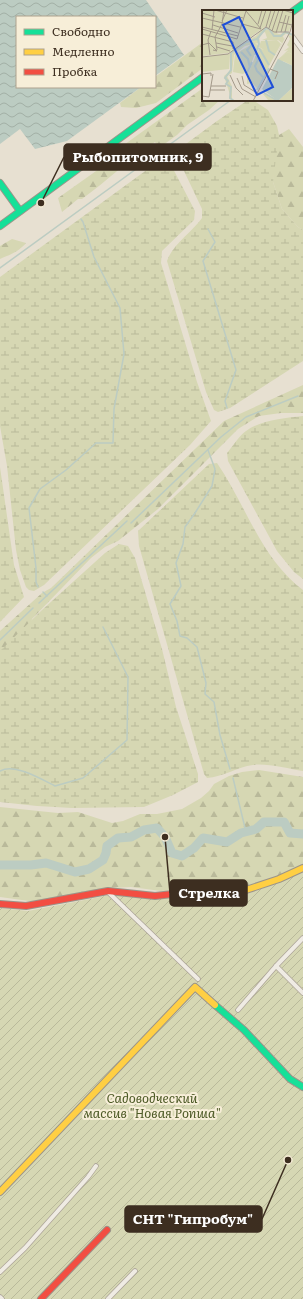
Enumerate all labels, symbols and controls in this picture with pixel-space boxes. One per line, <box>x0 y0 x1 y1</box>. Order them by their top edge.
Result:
inset map <box>202 10 293 101</box>
legend <box>16 16 156 88</box>
text: Свободно <box>52 22 110 40</box>
text: Медленно <box>52 42 115 60</box>
text: Пробка <box>52 62 98 80</box>
callout: Рыбопитомник, 9 <box>64 144 211 170</box>
text: Рыбопитомник, 9 <box>73 146 203 166</box>
callout: Стрелка <box>170 880 247 906</box>
text: Стрелка <box>178 882 241 902</box>
park label: Садоводческий массив "Новая Ропша" <box>83 1088 221 1122</box>
callout: СНТ "Гипробум" <box>125 1206 262 1232</box>
text: СНТ "Гипробум" <box>133 1208 253 1228</box>

